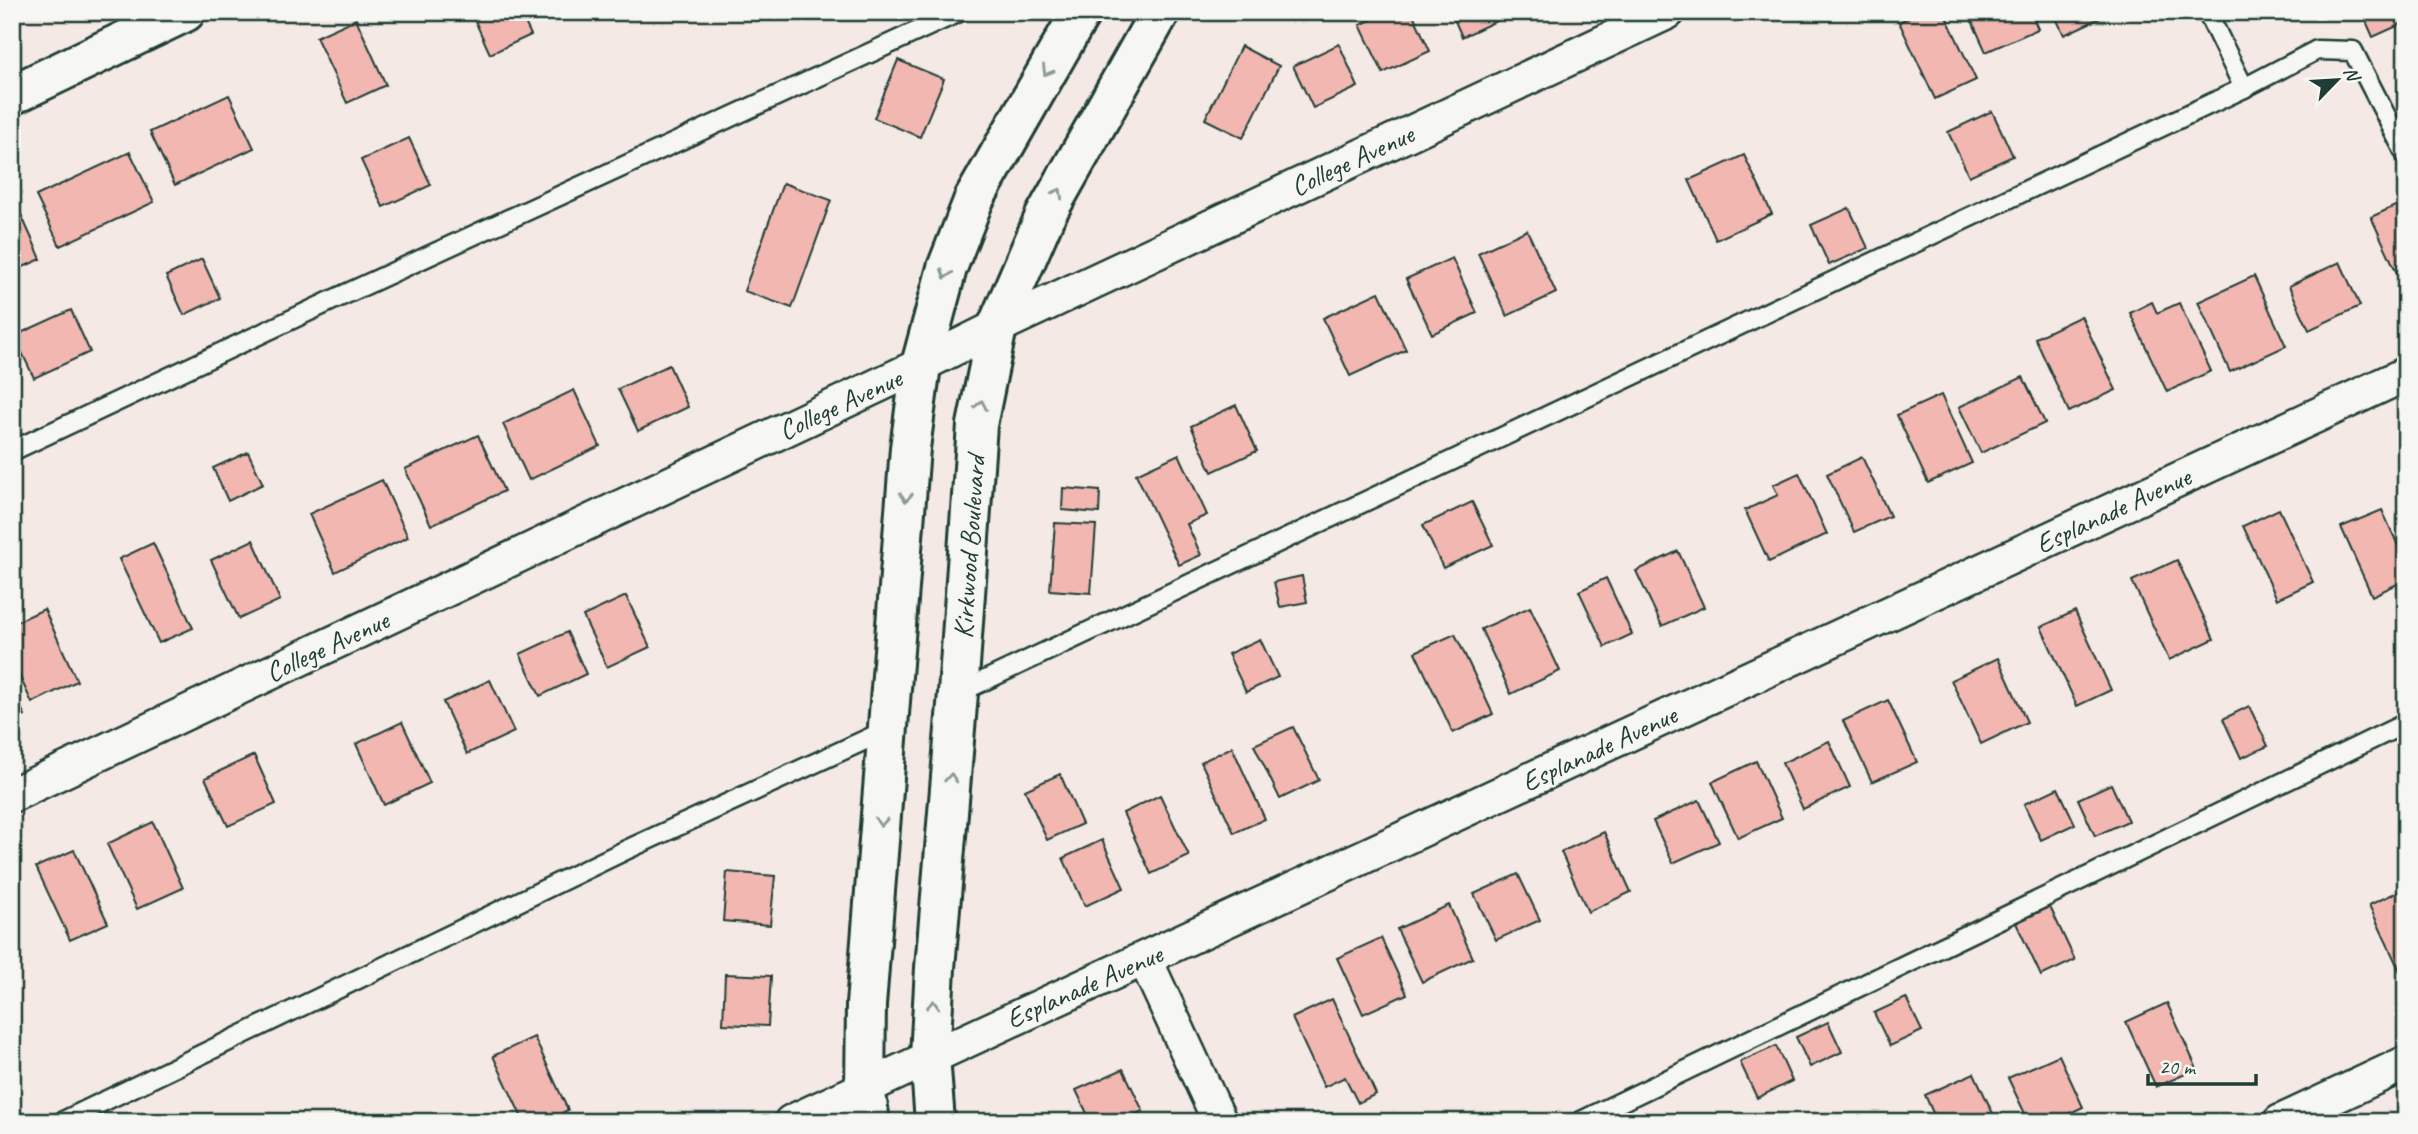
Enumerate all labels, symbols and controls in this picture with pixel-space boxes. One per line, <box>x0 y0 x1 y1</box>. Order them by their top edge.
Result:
north arrow <box>2302 46 2372 116</box>
one-way arrow <box>1042 63 1055 76</box>
text: N <box>2338 63 2366 87</box>
street label: College Avenue <box>1285 115 1421 204</box>
one-way arrow <box>1050 187 1063 200</box>
one-way arrow <box>940 268 955 280</box>
street label: College Avenue <box>773 359 909 448</box>
one-way arrow <box>973 399 988 411</box>
street label: Kirkwood Boulevard <box>945 451 993 640</box>
street label: Esplanade Avenue <box>2030 458 2198 561</box>
one-way arrow <box>899 492 914 503</box>
street label: College Avenue <box>260 601 396 690</box>
street label: Esplanade Avenue <box>1516 696 1684 799</box>
one-way arrow <box>943 772 958 783</box>
one-way arrow <box>874 817 889 828</box>
street label: Esplanade Avenue <box>1001 935 1169 1036</box>
one-way arrow <box>925 999 940 1010</box>
scale bar <box>2148 1043 2257 1087</box>
text: 20 m <box>2159 1054 2197 1080</box>

